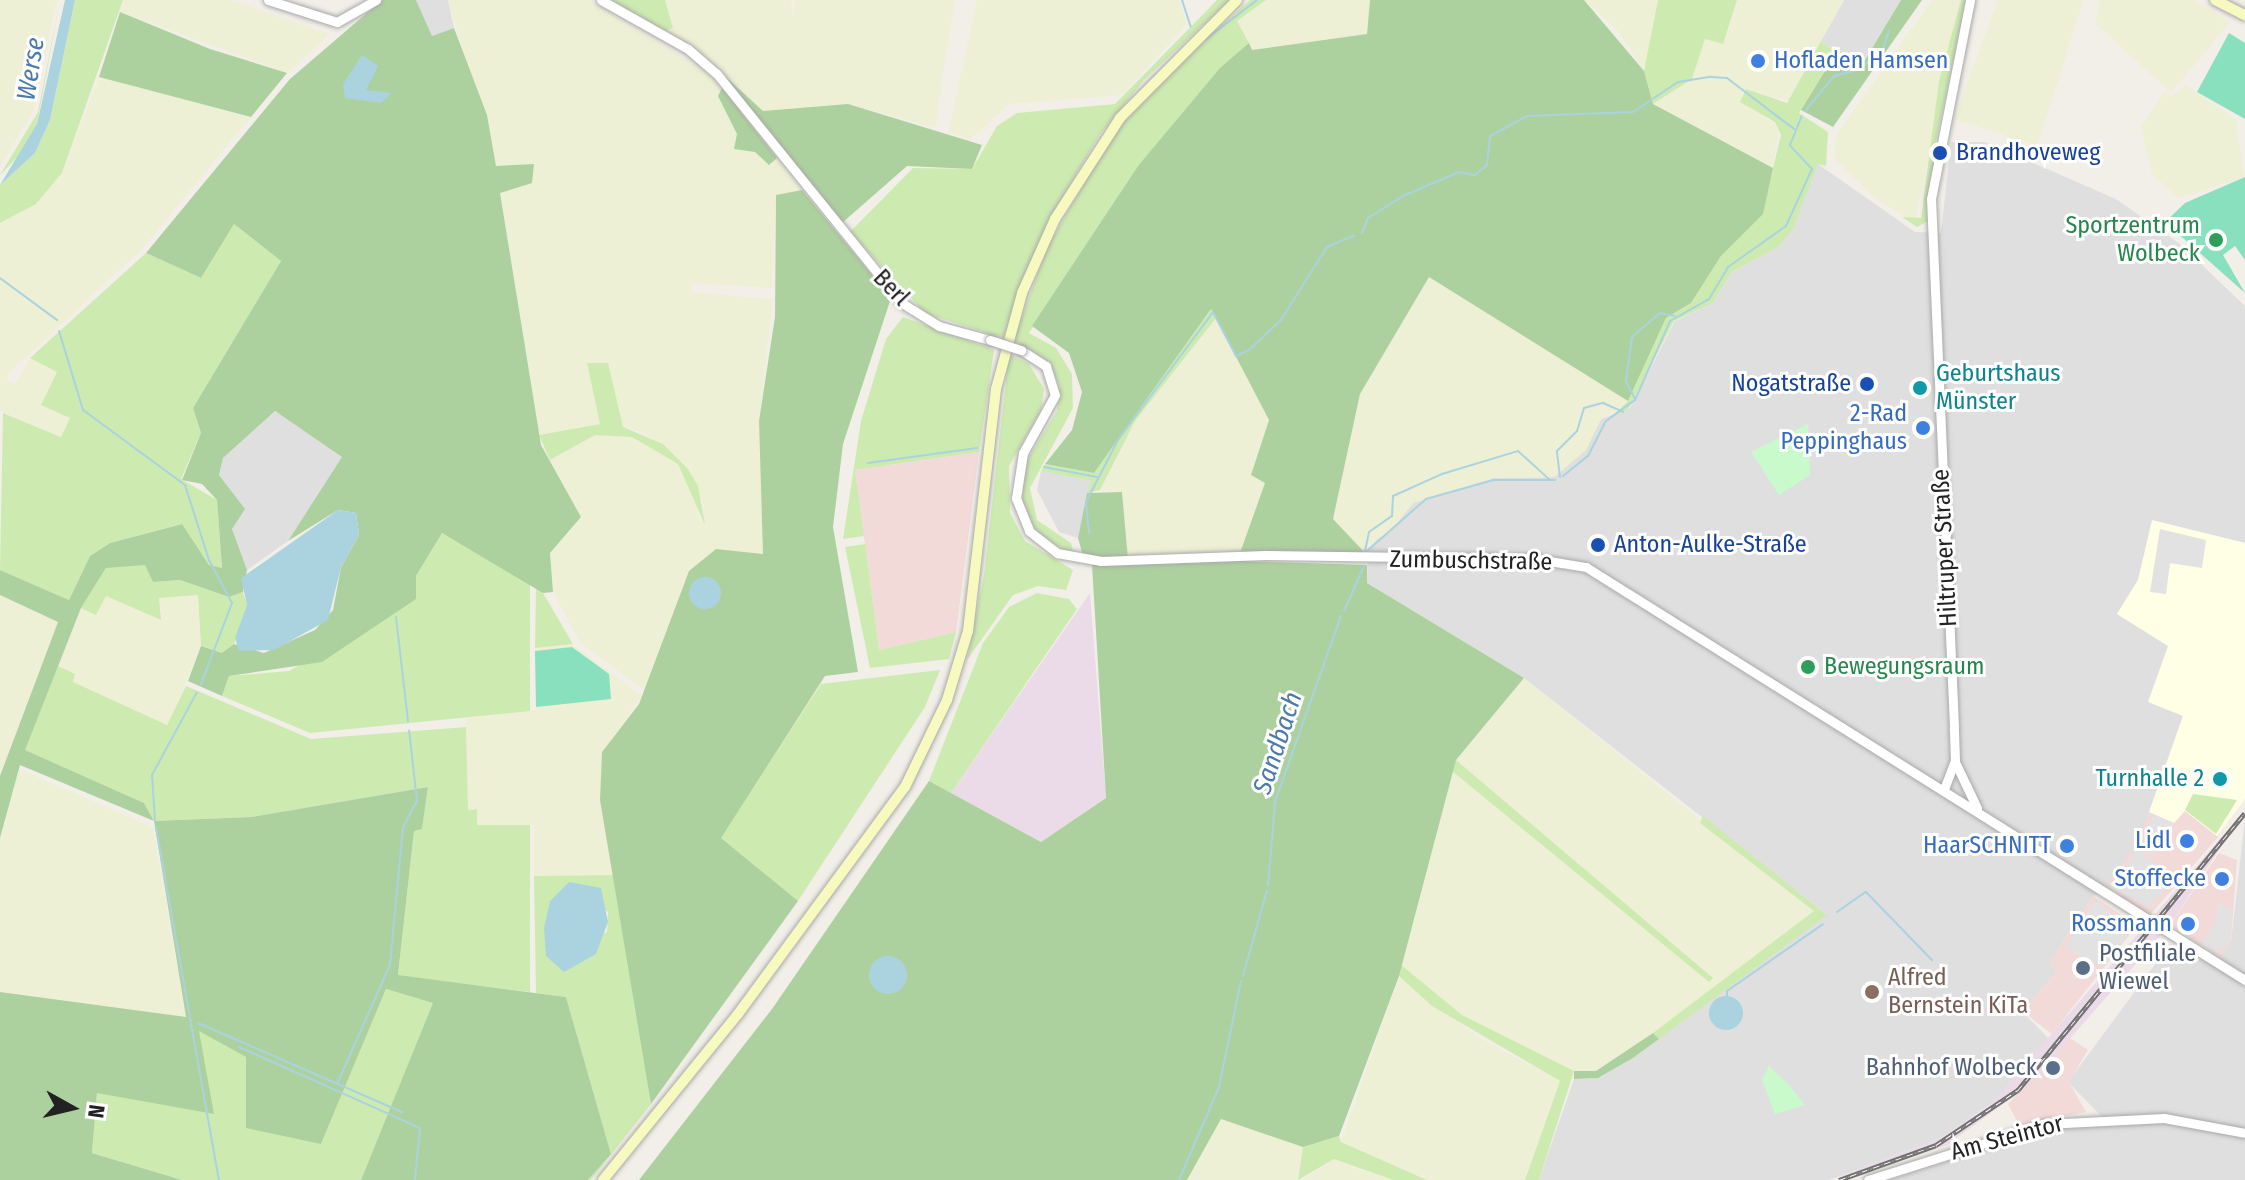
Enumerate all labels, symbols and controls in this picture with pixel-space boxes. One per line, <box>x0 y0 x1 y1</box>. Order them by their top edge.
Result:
water label: Werse <box>11 35 51 103</box>
place label: Hofladen Hamsen <box>1774 47 1948 75</box>
marker: Hofladen Hamsen <box>1749 52 1767 70</box>
place label: Brandhoveweg <box>1956 139 2101 167</box>
marker: Brandhoveweg <box>1931 144 1949 162</box>
place label: Sportzentrum Wolbeck <box>2065 212 2200 268</box>
marker: Sportzentrum Wolbeck <box>2207 231 2225 249</box>
street label: Berl <box>867 264 915 312</box>
place label: Geburtshaus Münster <box>1936 360 2061 416</box>
place label: Nogatstraße <box>1731 370 1851 398</box>
marker: Nogatstraße <box>1858 375 1876 393</box>
marker: Geburtshaus Münster <box>1911 379 1929 397</box>
place label: 2-Rad Peppinghaus <box>1781 400 1907 456</box>
marker: 2-Rad Peppinghaus <box>1914 419 1932 437</box>
street label: Hiltruper Straße <box>1926 468 1964 628</box>
place label: Anton-Aulke-Straße <box>1614 531 1807 559</box>
marker: Anton-Aulke-Straße <box>1589 536 1607 554</box>
street label: Zumbuschstraße <box>1389 545 1553 577</box>
place label: Bewegungsraum <box>1824 653 1985 681</box>
marker: Bewegungsraum <box>1799 658 1817 676</box>
water label: Sandbach <box>1247 688 1309 798</box>
place label: Turnhalle 2 <box>2095 765 2204 793</box>
marker: Turnhalle 2 <box>2211 770 2229 788</box>
place label: Lidl <box>2135 827 2171 855</box>
place label: HaarSCHNITT <box>1923 832 2051 860</box>
marker: Lidl <box>2178 832 2196 850</box>
marker: HaarSCHNITT <box>2058 837 2076 855</box>
place label: Stoffecke <box>2115 865 2206 893</box>
marker: Stoffecke <box>2213 870 2231 888</box>
place label: Rossmann <box>2071 910 2172 938</box>
marker: Rossmann <box>2179 915 2197 933</box>
place label: Postfiliale Wiewel <box>2099 940 2196 996</box>
marker: Postfiliale Wiewel <box>2074 959 2092 977</box>
place label: Alfred Bernstein KiTa <box>1888 964 2028 1020</box>
marker: Alfred Bernstein KiTa <box>1863 983 1881 1001</box>
place label: Bahnhof Wolbeck <box>1866 1054 2037 1082</box>
marker: Bahnhof Wolbeck <box>2044 1059 2062 1077</box>
north arrow <box>32 1068 112 1148</box>
text: N <box>82 1103 111 1120</box>
street label: Am Steintor <box>1948 1109 2066 1167</box>

